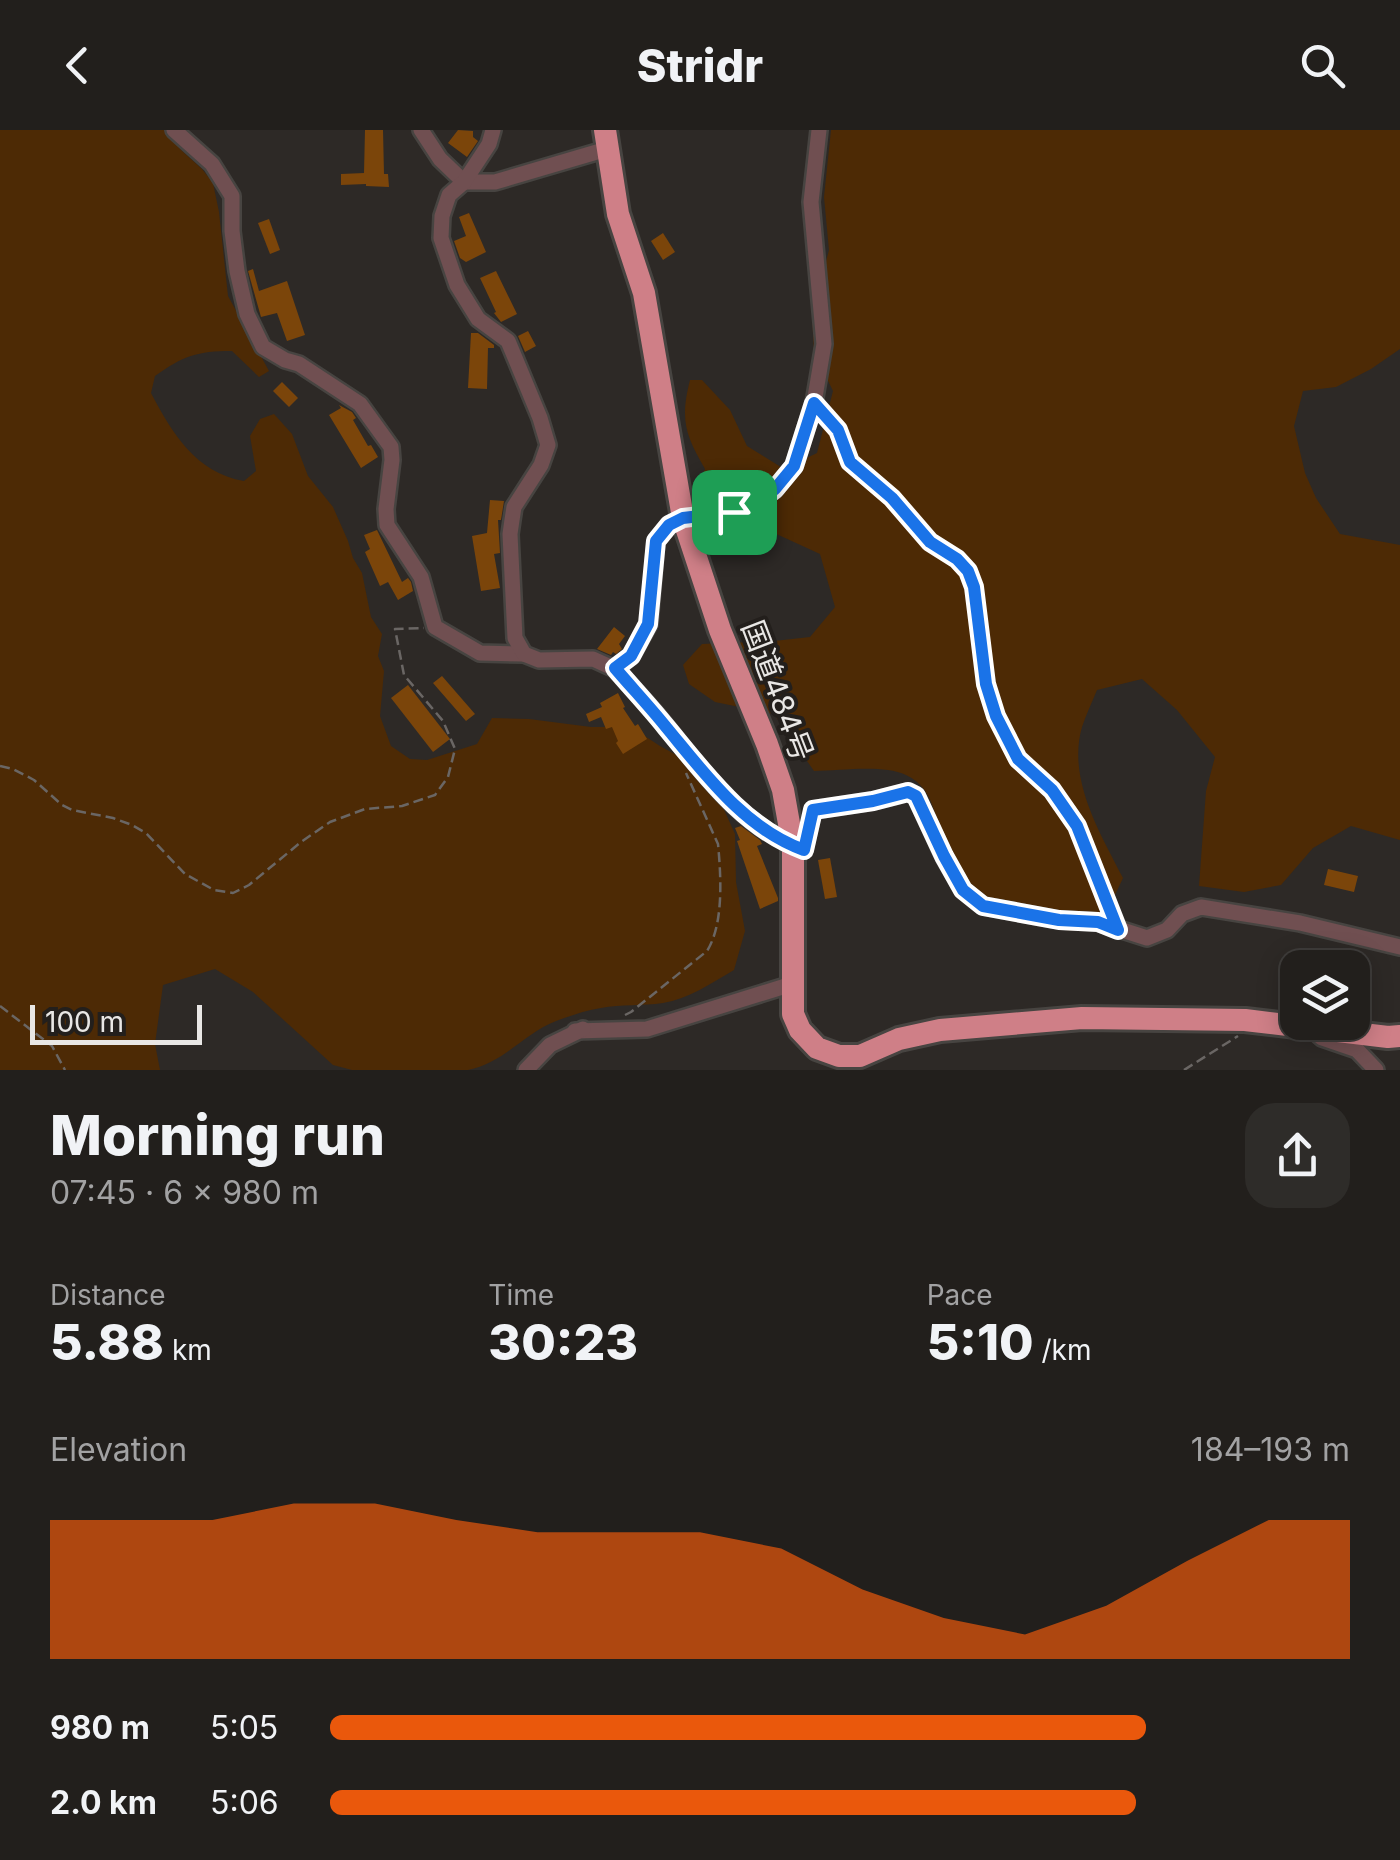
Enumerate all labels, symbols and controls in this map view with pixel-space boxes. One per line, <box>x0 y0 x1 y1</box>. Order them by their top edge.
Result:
icon: back <box>50 38 105 93</box>
text: Stridr <box>637 38 763 93</box>
icon: search <box>1295 38 1350 93</box>
pin <box>692 470 777 555</box>
icon: arrive <box>707 485 762 540</box>
street label: 国道484号 <box>735 615 821 766</box>
map controls <box>1280 950 1370 1040</box>
button: layers <box>1280 950 1370 1040</box>
scale bar <box>30 1000 202 1044</box>
text: 100 m <box>45 1005 124 1039</box>
text: Morning run <box>50 1102 385 1168</box>
button: share <box>1245 1103 1350 1208</box>
text: 07:45 · 6 × 980 m <box>50 1173 319 1212</box>
text: Distance <box>50 1278 166 1312</box>
text: Time <box>488 1278 554 1312</box>
text: Pace <box>927 1278 993 1312</box>
text: 5.88 <box>50 1312 164 1372</box>
text: 30:23 <box>488 1312 638 1372</box>
text: 5:10 <box>927 1312 1034 1372</box>
text: km <box>164 1333 212 1367</box>
text: /km <box>1034 1333 1091 1367</box>
text: Elevation <box>50 1430 187 1469</box>
text: 184–193 m <box>1191 1430 1350 1469</box>
text: 980 m <box>50 1708 150 1747</box>
text: 5:05 <box>210 1708 278 1747</box>
text: 2.0 km <box>50 1783 157 1822</box>
text: 5:06 <box>210 1783 279 1822</box>

